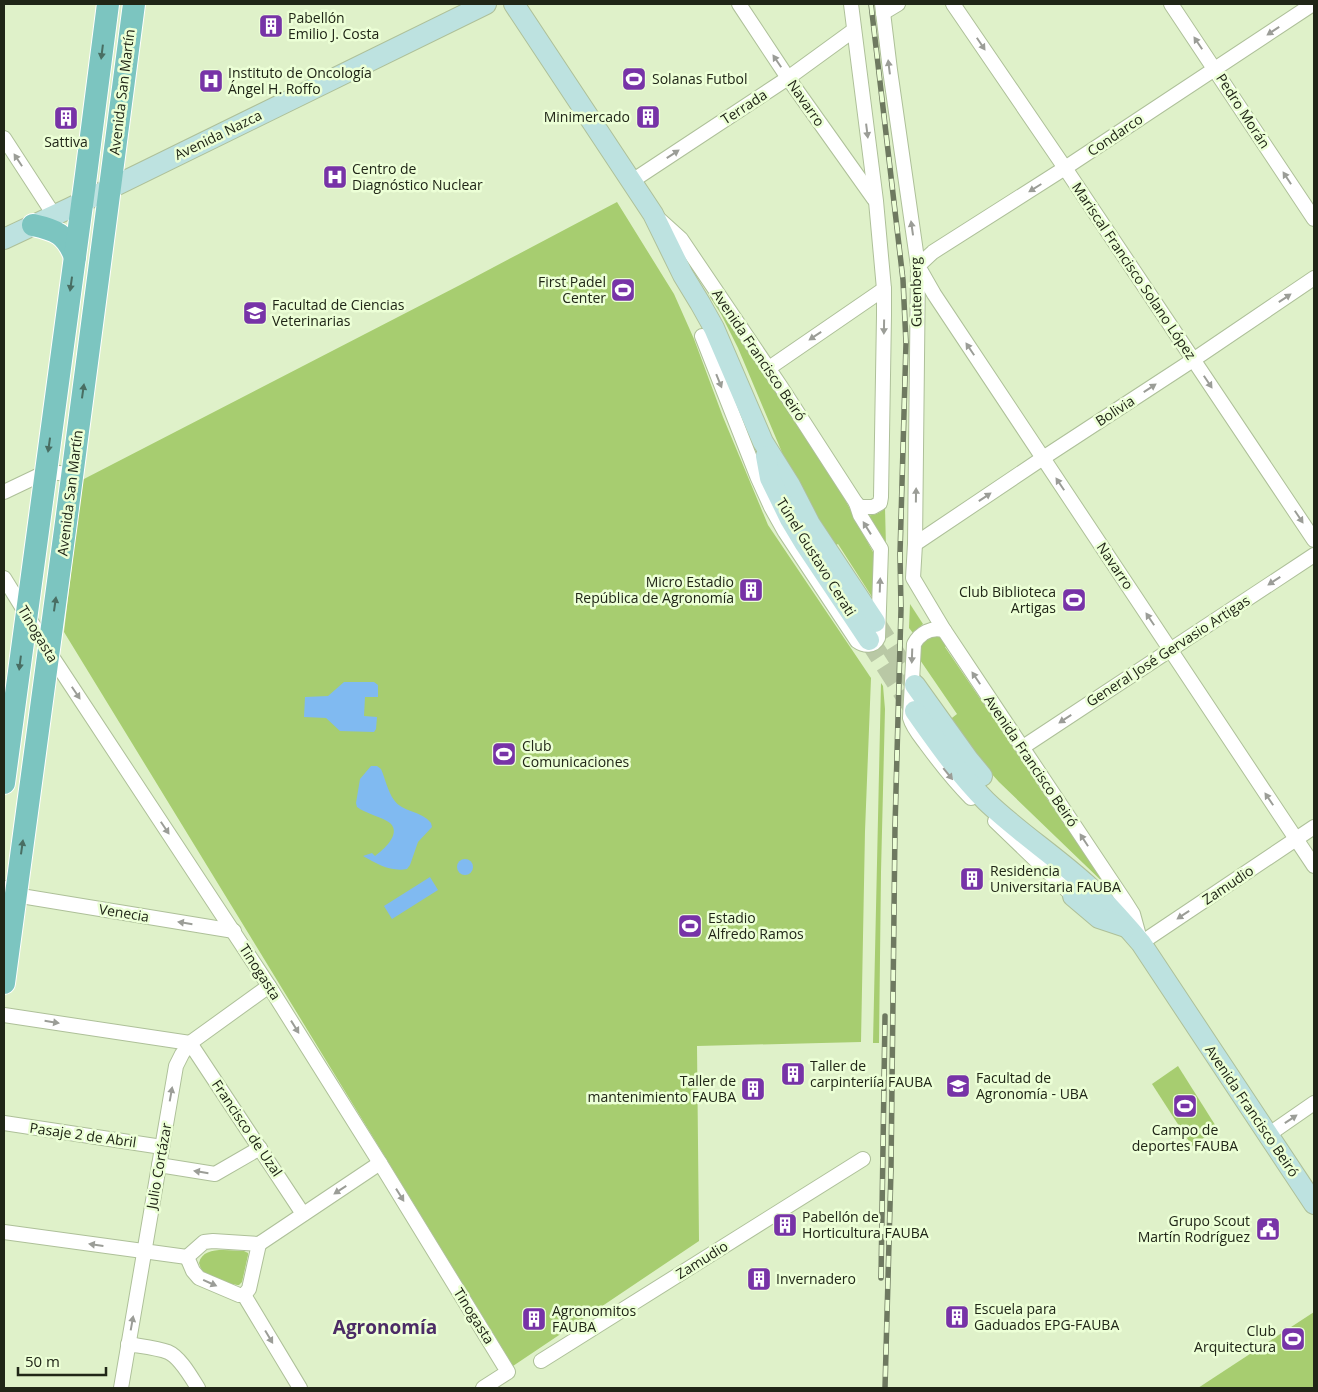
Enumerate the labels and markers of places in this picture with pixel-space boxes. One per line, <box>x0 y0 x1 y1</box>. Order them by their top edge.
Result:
place label: Pabellón Emilio J. Costa <box>288 8 379 43</box>
building icon: Pabellón Emilio J. Costa <box>258 13 284 39</box>
place label: Instituto de Oncología Ángel H. Roffo <box>228 63 372 98</box>
sports icon: Solanas Futbol <box>621 66 647 92</box>
hospital icon: Instituto de Oncología Ángel H. Roffo <box>198 68 224 94</box>
place label: Solanas Futbol <box>652 69 747 88</box>
building icon: Minimercado <box>635 104 661 130</box>
building icon: Sattiva <box>53 105 79 131</box>
place label: Minimercado <box>544 107 630 126</box>
place label: Sattiva <box>44 132 88 151</box>
place label: Centro de Diagnóstico Nuclear <box>352 159 483 194</box>
hospital icon: Centro de Diagnóstico Nuclear <box>322 164 348 190</box>
place label: First Padel Center <box>538 272 606 307</box>
sports icon: First Padel Center <box>610 277 636 303</box>
place label: Facultad de Ciencias Veterinarias <box>272 295 405 330</box>
school or university icon: Facultad de Ciencias Veterinarias <box>242 300 268 326</box>
place label: Micro Estadio República de Agronomía <box>575 572 734 607</box>
building icon: Micro Estadio República de Agronomía <box>738 577 764 603</box>
place label: Club Biblioteca Artigas <box>959 582 1056 617</box>
sports icon: Club Biblioteca Artigas <box>1061 587 1087 613</box>
place label: Club Comunicaciones <box>522 736 630 771</box>
sports icon: Club Comunicaciones <box>491 741 517 767</box>
place label: Residencia Universitaria FAUBA <box>990 861 1121 896</box>
building icon: Residencia Universitaria FAUBA <box>959 866 985 892</box>
place label: Estadio Alfredo Ramos <box>708 908 804 943</box>
sports icon: Estadio Alfredo Ramos <box>677 913 703 939</box>
place label: Taller de carpinteriía FAUBA <box>810 1056 932 1091</box>
building icon: Taller de carpinteriía FAUBA <box>780 1061 806 1087</box>
place label: Facultad de Agronomía - UBA <box>976 1068 1088 1103</box>
place label: Taller de mantenimiento FAUBA <box>588 1071 736 1106</box>
school or university icon: Facultad de Agronomía - UBA <box>945 1073 971 1099</box>
building icon: Taller de mantenimiento FAUBA <box>740 1076 766 1102</box>
sports icon: Campo de deportes FAUBA <box>1172 1093 1198 1119</box>
place label: Campo de deportes FAUBA <box>1132 1120 1238 1155</box>
place label: Pabellón de Horticultura FAUBA <box>802 1207 929 1242</box>
place label: Grupo Scout Martín Rodríguez <box>1138 1211 1250 1246</box>
building icon: Pabellón de Horticultura FAUBA <box>772 1212 798 1238</box>
public building icon: Grupo Scout Martín Rodríguez <box>1255 1216 1281 1242</box>
building icon: Invernadero <box>746 1266 772 1292</box>
place label: Invernadero <box>776 1269 856 1288</box>
place label: Escuela para Gaduados EPG-FAUBA <box>974 1299 1119 1334</box>
place label: Agronomitos FAUBA <box>552 1301 637 1336</box>
building icon: Escuela para Gaduados EPG-FAUBA <box>944 1304 970 1330</box>
building icon: Agronomitos FAUBA <box>521 1306 547 1332</box>
place label: Club Arquitectura <box>1194 1321 1276 1356</box>
sports icon: Club Arquitectura <box>1280 1326 1306 1352</box>

